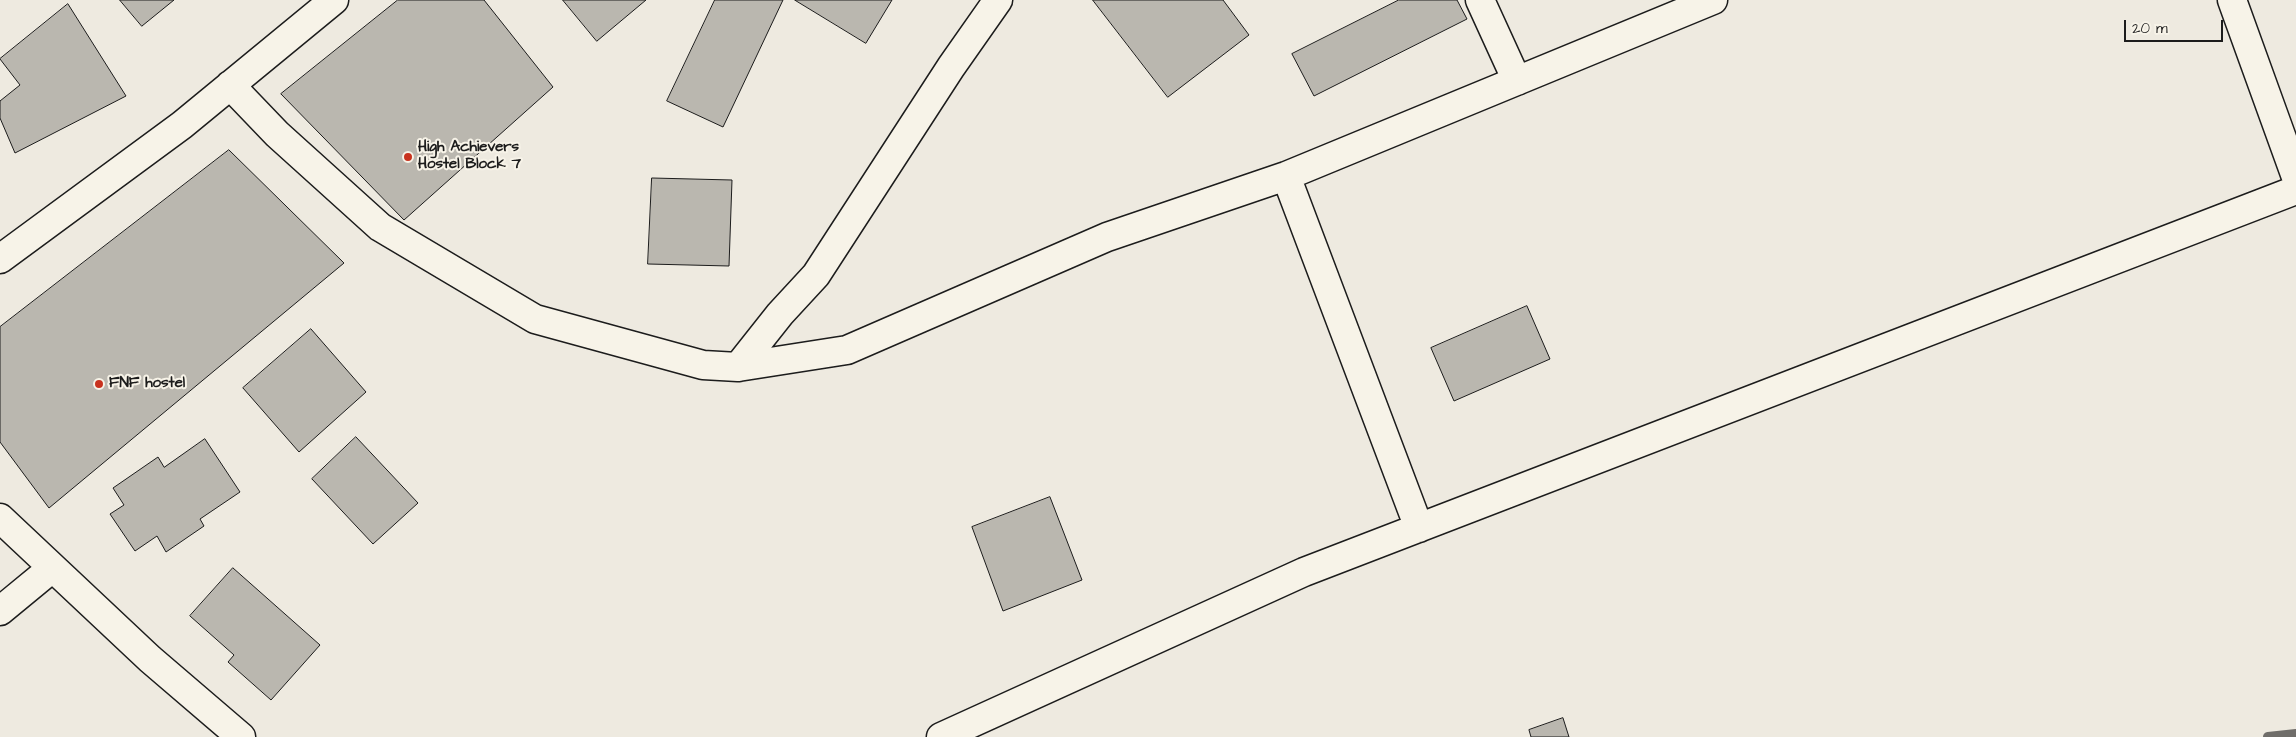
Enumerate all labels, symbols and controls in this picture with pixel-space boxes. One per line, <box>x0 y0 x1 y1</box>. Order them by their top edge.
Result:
scale bar <box>2126 10 2225 42</box>
text: 20 m <box>2132 18 2168 39</box>
place label: High Achievers Hostel Block 7 <box>418 139 521 174</box>
marker: High Achievers Hostel Block 7 <box>402 151 414 163</box>
place label: FNF hostel <box>109 375 185 393</box>
marker: FNF hostel <box>93 378 105 390</box>

